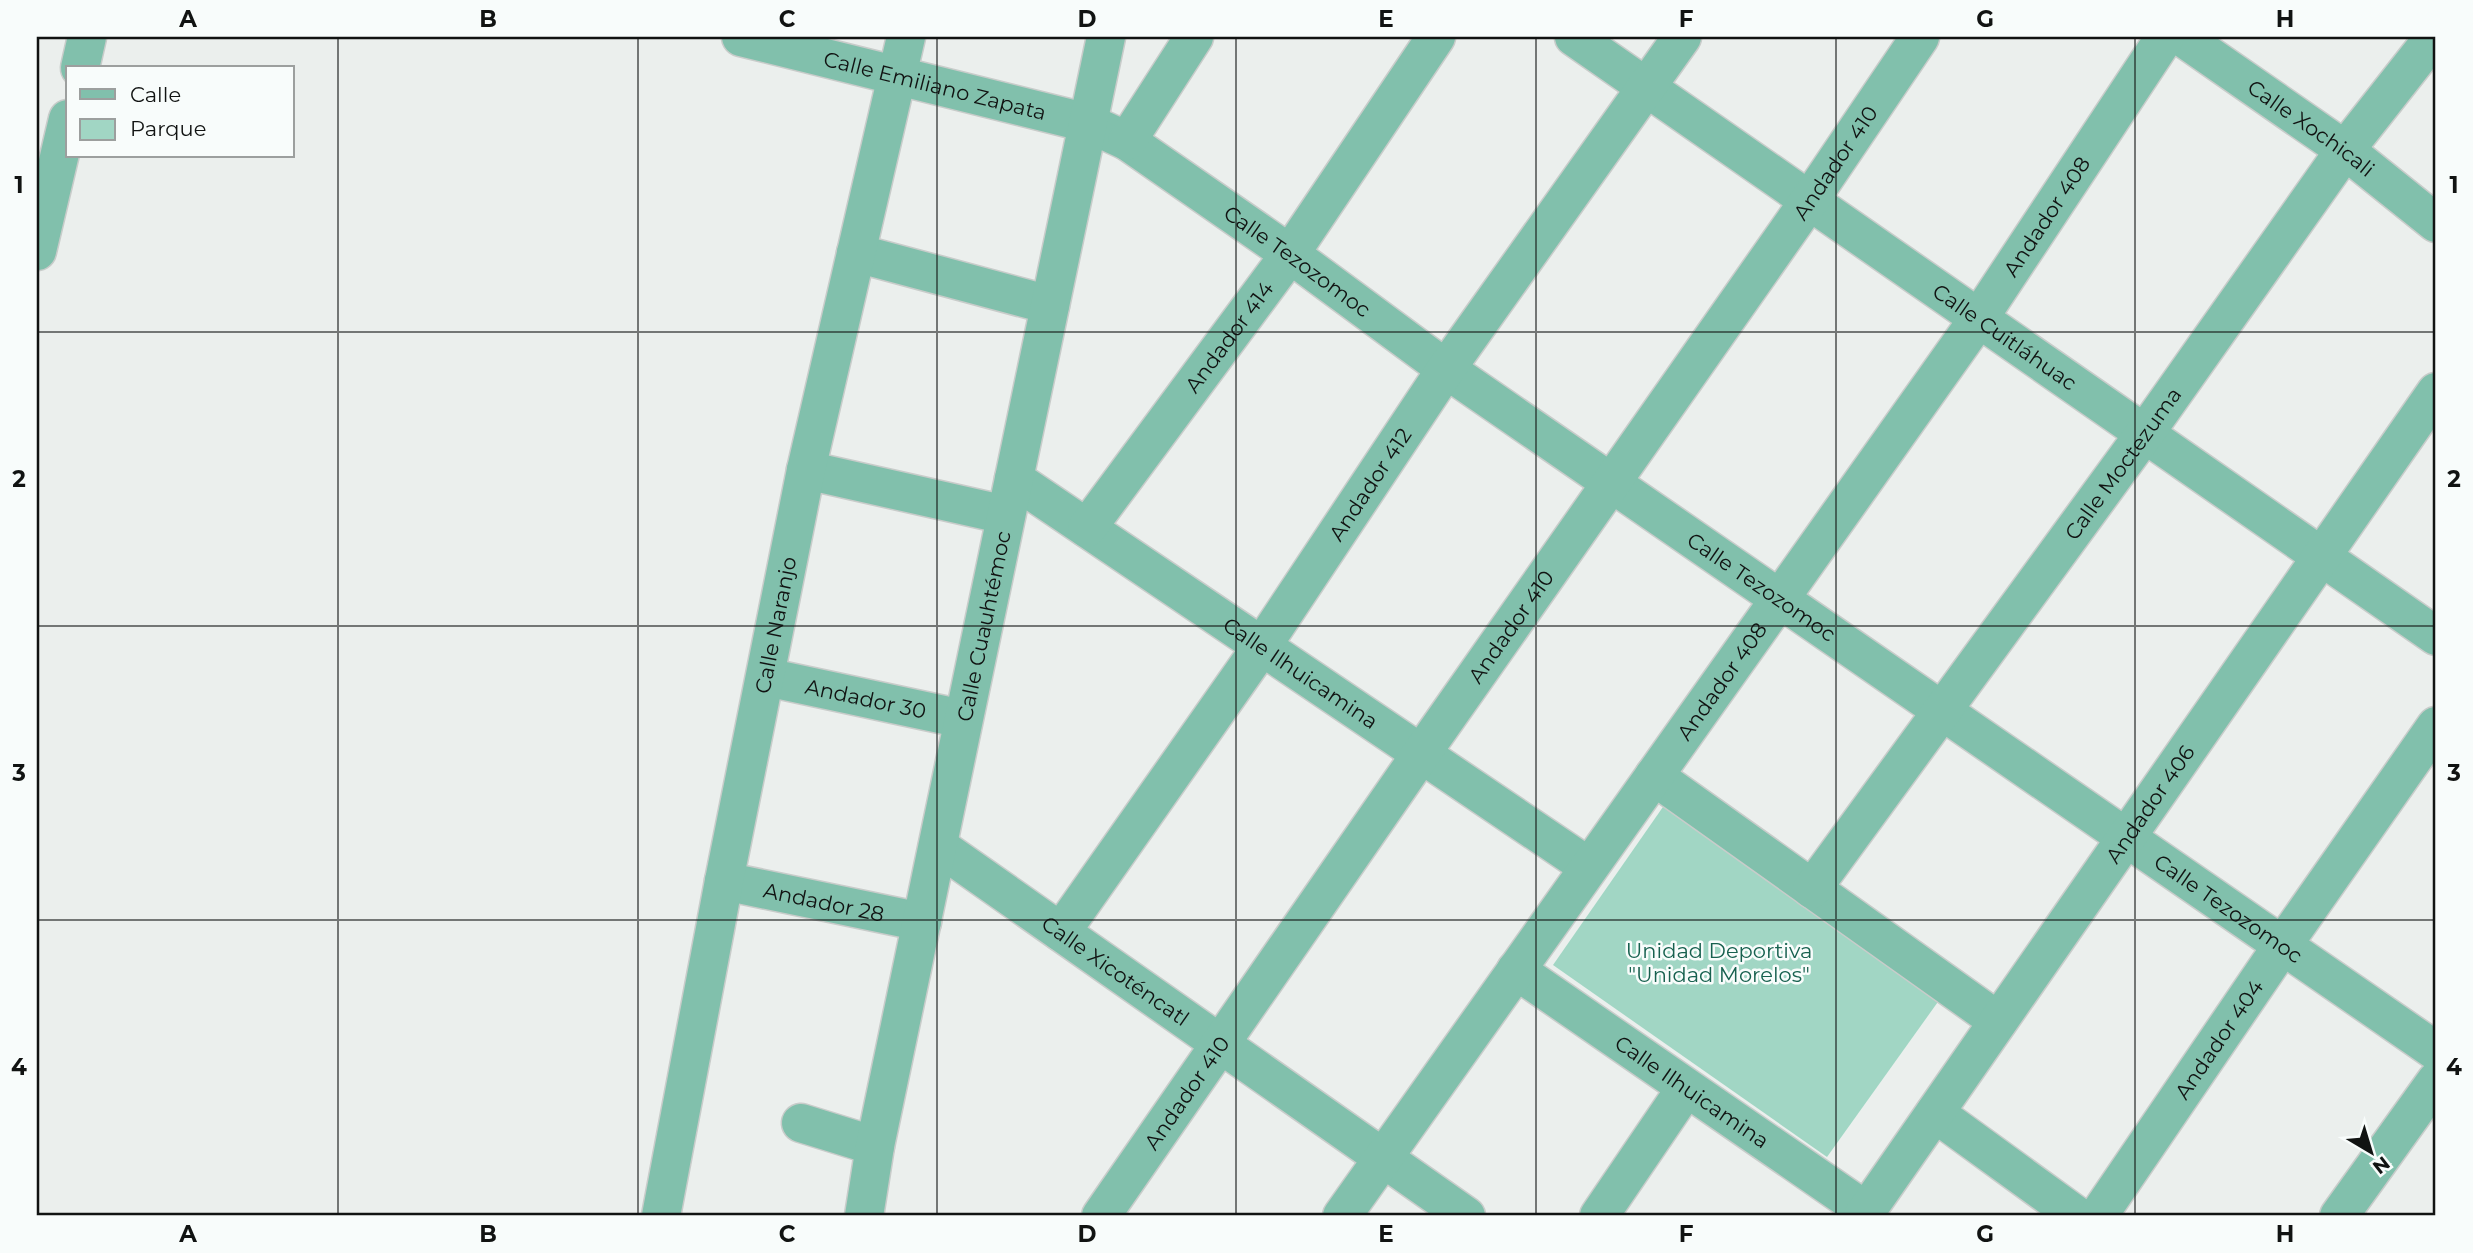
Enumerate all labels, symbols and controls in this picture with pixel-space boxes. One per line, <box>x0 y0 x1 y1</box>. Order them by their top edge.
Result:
text: A <box>178 5 197 33</box>
text: B <box>479 5 497 33</box>
text: C <box>779 5 796 33</box>
text: D <box>1078 5 1097 33</box>
text: E <box>1378 5 1394 33</box>
text: F <box>1679 5 1694 33</box>
text: G <box>1976 5 1994 33</box>
text: H <box>2276 5 2294 33</box>
street label: Calle Emiliano Zapata <box>821 46 1049 125</box>
legend <box>66 66 294 158</box>
street label: Calle Xochicali <box>2243 74 2380 181</box>
text: Calle <box>130 82 181 107</box>
street label: Andador 410 <box>1788 101 1882 224</box>
text: Parque <box>130 116 206 141</box>
street label: Andador 408 <box>1998 152 2095 281</box>
text: 1 <box>14 171 24 199</box>
text: 1 <box>2449 171 2459 199</box>
street label: Calle Tezozomoc <box>1219 200 1376 322</box>
street label: Andador 414 <box>1179 276 1278 397</box>
street label: Calle Cuitláhuac <box>1928 278 2082 395</box>
street label: Calle Moctezuma <box>2059 382 2186 544</box>
street label: Andador 412 <box>1323 423 1416 545</box>
text: 2 <box>12 465 26 493</box>
text: 2 <box>2447 465 2461 493</box>
street label: Calle Tezozomoc <box>1683 527 1841 646</box>
street label: Calle Cuauhtémoc <box>951 528 1015 724</box>
street label: Calle Naranjo <box>749 554 801 696</box>
street label: Andador 410 <box>1462 565 1559 688</box>
street label: Calle Ilhuicamina <box>1219 611 1383 734</box>
street label: Andador 408 <box>1671 617 1772 745</box>
street label: Andador 30 <box>803 673 929 723</box>
street label: Andador 406 <box>2100 740 2199 868</box>
text: 3 <box>11 759 26 787</box>
text: 3 <box>2446 759 2461 787</box>
street label: Calle Tezozomoc <box>2150 848 2308 968</box>
street label: Andador 28 <box>761 877 886 926</box>
street label: Calle Xicoténcatl <box>1037 910 1194 1031</box>
park label: Unidad Deportiva "Unidad Morelos" <box>1626 938 1812 987</box>
street label: Andador 404 <box>2169 975 2268 1104</box>
street label: Calle Ilhuicamina <box>1610 1030 1774 1153</box>
street label: Andador 410 <box>1139 1031 1234 1154</box>
text: 4 <box>11 1053 27 1081</box>
text: 4 <box>2446 1053 2462 1081</box>
north arrow <box>2336 1116 2406 1186</box>
text: N <box>2368 1151 2394 1179</box>
text: A <box>178 1220 197 1248</box>
text: B <box>479 1220 497 1248</box>
text: C <box>779 1220 796 1248</box>
text: D <box>1078 1220 1097 1248</box>
text: E <box>1378 1220 1394 1248</box>
text: F <box>1679 1220 1694 1248</box>
text: G <box>1976 1220 1994 1248</box>
text: H <box>2276 1220 2294 1248</box>

